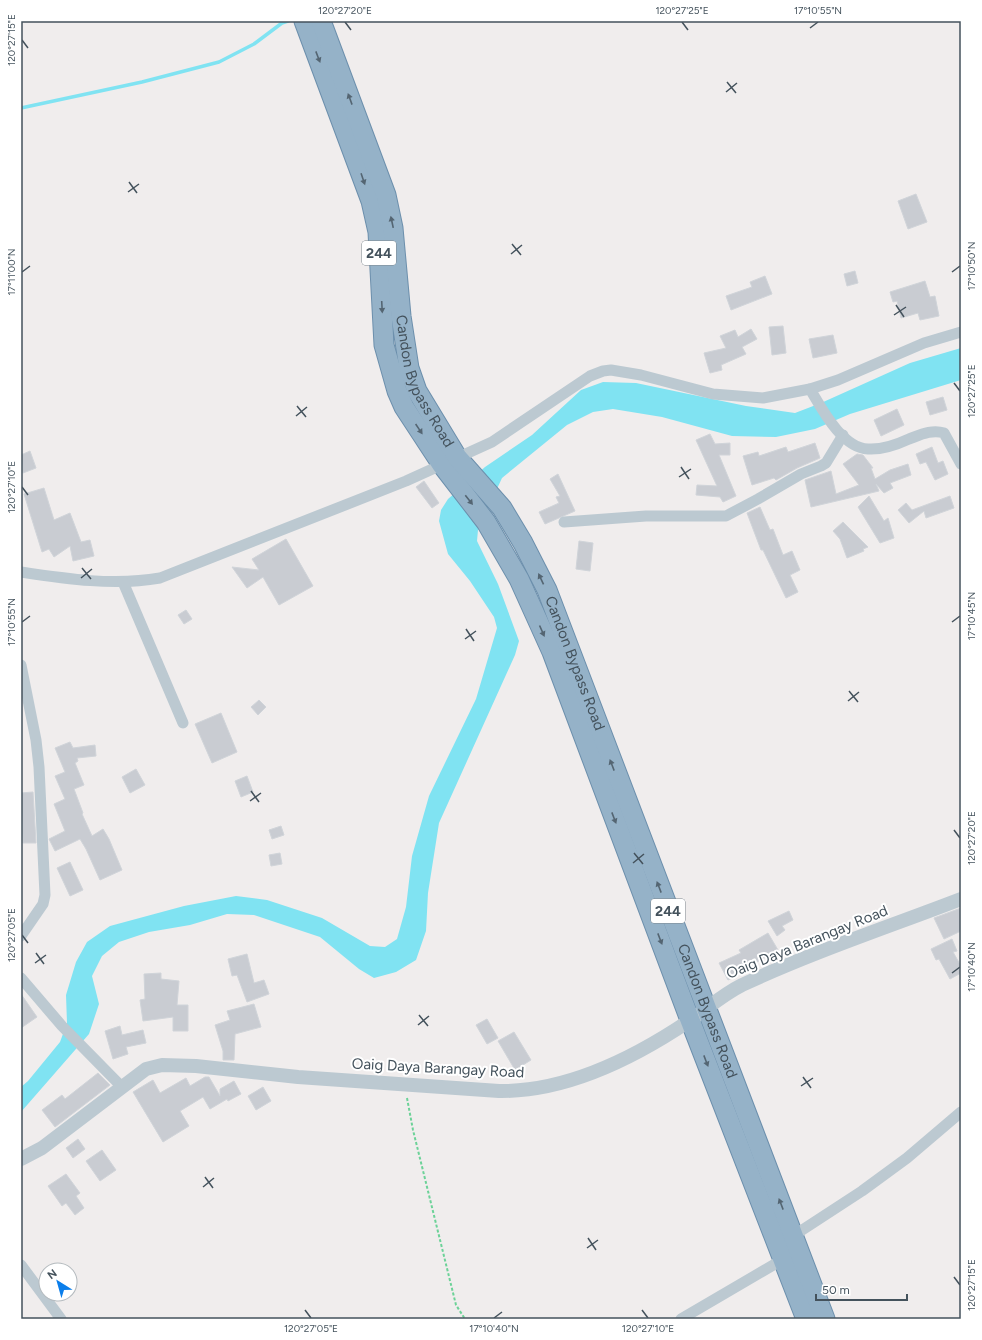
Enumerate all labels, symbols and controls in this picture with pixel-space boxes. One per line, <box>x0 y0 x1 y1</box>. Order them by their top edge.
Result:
text: 120°27'20"E <box>318 4 372 17</box>
text: 120°27'25"E <box>655 4 709 17</box>
text: 17°10'55"N <box>794 4 842 17</box>
text: 120°27'15"E <box>5 14 18 66</box>
one-way arrow <box>315 52 321 64</box>
one-way arrow <box>347 92 353 104</box>
one-way arrow <box>360 174 366 186</box>
one-way arrow <box>388 216 394 228</box>
road number: 244 <box>362 241 396 265</box>
text: 17°10'50"N <box>965 242 978 290</box>
text: 17°11'00"N <box>5 248 18 296</box>
one-way arrow <box>379 301 385 314</box>
street label: Candon Bypass Road <box>392 314 458 451</box>
text: 120°27'25"E <box>965 364 978 418</box>
one-way arrow <box>415 424 423 434</box>
text: 120°27'10"E <box>5 461 18 513</box>
one-way arrow <box>465 495 474 506</box>
one-way arrow <box>538 573 544 584</box>
text: 17°10'45"N <box>965 592 978 640</box>
street label: Candon Bypass Road <box>541 594 609 733</box>
text: 17°10'55"N <box>5 598 18 646</box>
one-way arrow <box>539 625 545 637</box>
one-way arrow <box>609 759 615 771</box>
text: 120°27'20"E <box>965 811 978 865</box>
one-way arrow <box>611 812 617 824</box>
one-way arrow <box>656 881 662 892</box>
road number: 244 <box>651 899 685 923</box>
street label: Oaig Daya Barangay Road <box>724 901 890 983</box>
text: 120°27'05"E <box>5 908 18 962</box>
one-way arrow <box>657 934 663 946</box>
street label: Candon Bypass Road <box>674 941 741 1081</box>
text: 17°10'40"N <box>965 942 978 992</box>
street label: Oaig Daya Barangay Road <box>351 1054 525 1082</box>
one-way arrow <box>703 1055 709 1067</box>
one-way arrow <box>777 1198 783 1210</box>
text: 120°27'15"E <box>965 1259 978 1311</box>
north arrow <box>38 1262 78 1302</box>
text: N <box>45 1267 60 1282</box>
scale bar <box>816 1276 907 1302</box>
text: 50 m <box>822 1283 850 1297</box>
text: 120°27'05"E <box>284 1322 338 1335</box>
text: 17°10'40"N <box>469 1322 519 1335</box>
text: 120°27'10"E <box>622 1322 674 1335</box>

